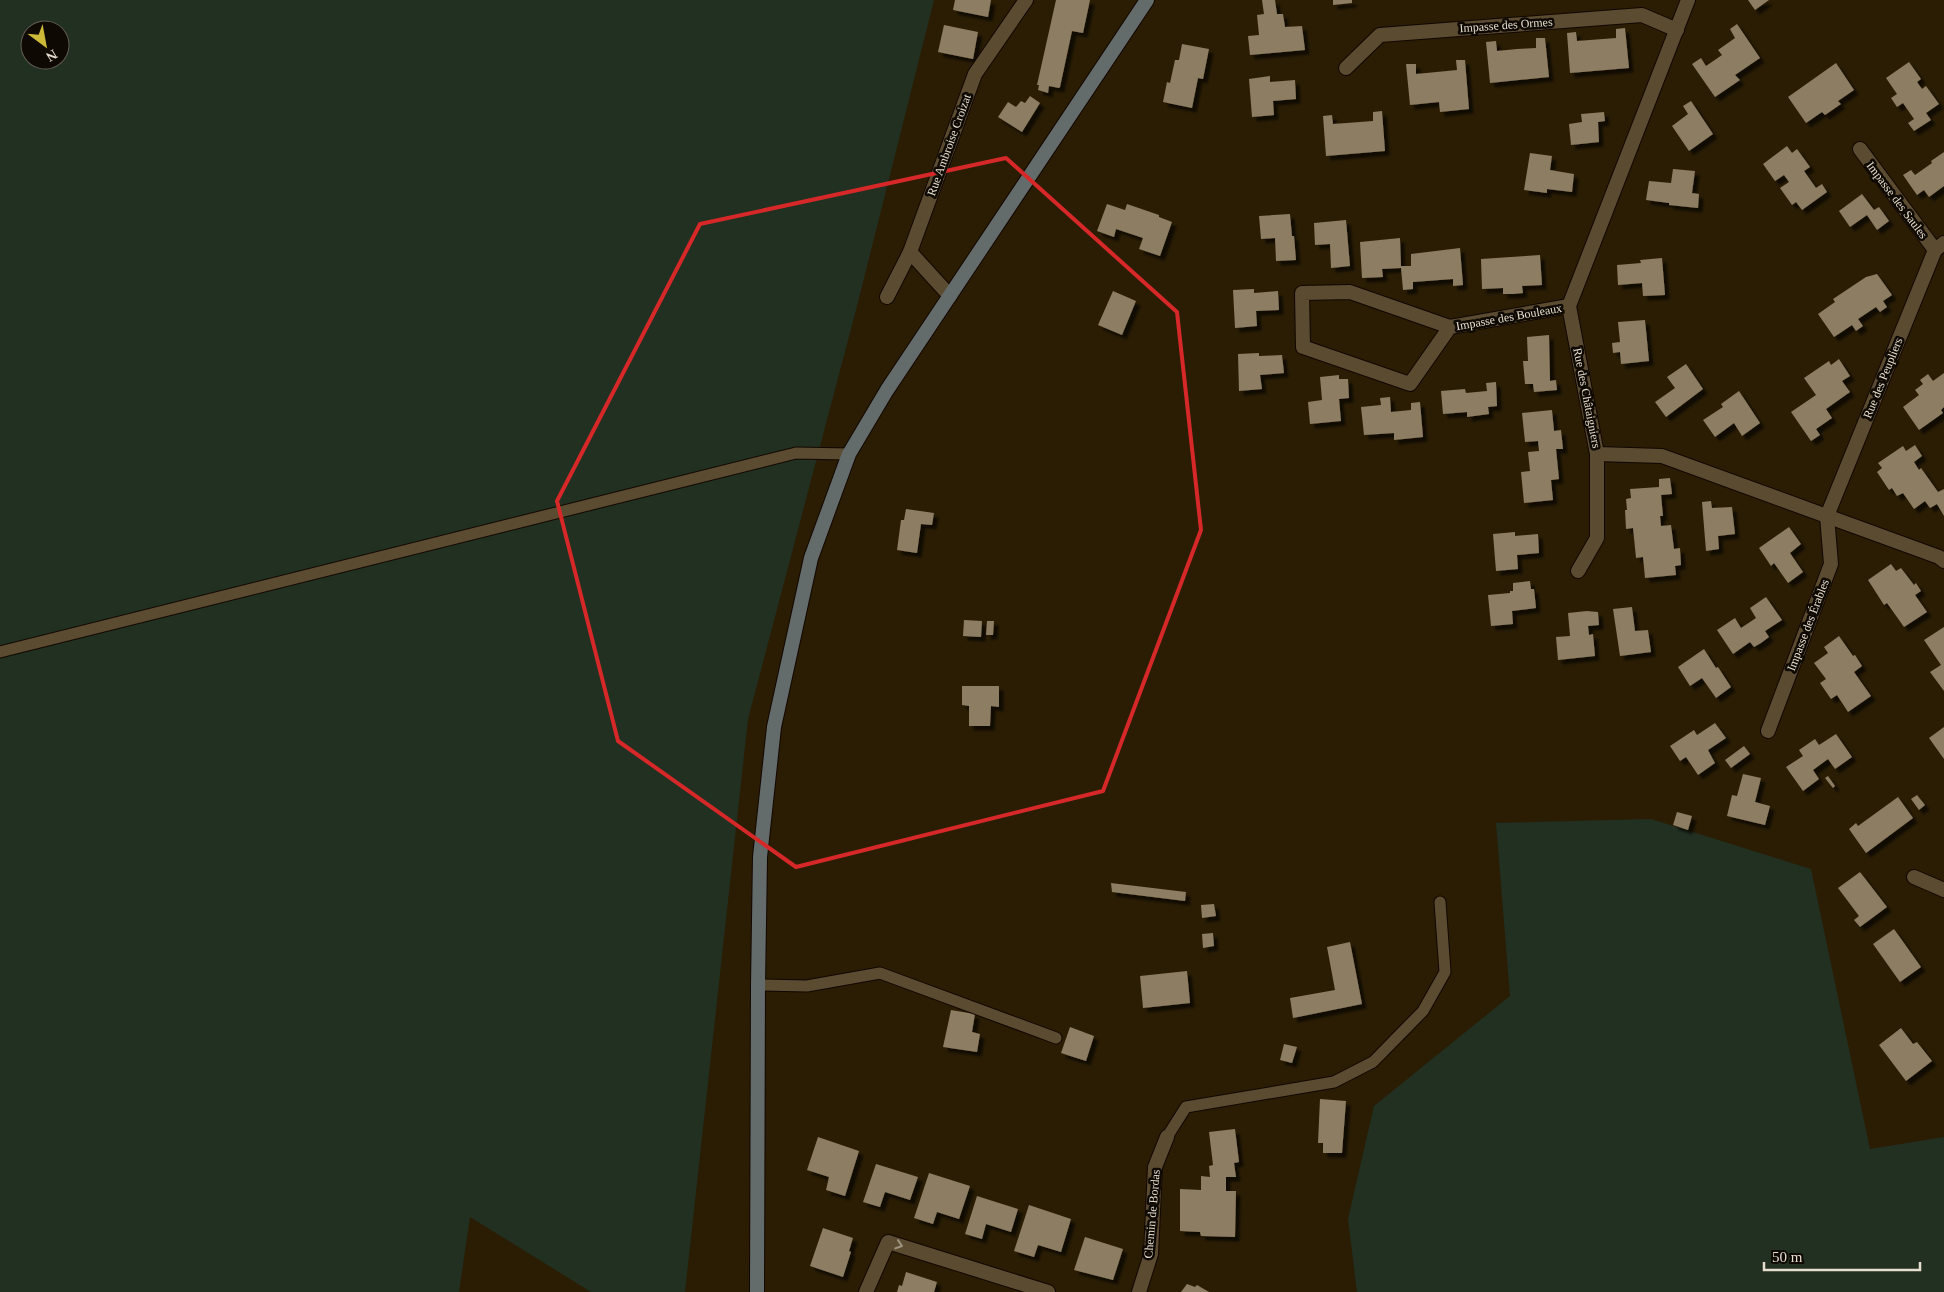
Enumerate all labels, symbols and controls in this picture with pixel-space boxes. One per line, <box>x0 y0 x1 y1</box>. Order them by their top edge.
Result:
street label: Impasse des Ormes <box>1459 15 1553 35</box>
north arrow <box>20 20 70 70</box>
text: N <box>43 47 60 65</box>
street label: Rue Ambroise Croizat <box>924 92 974 198</box>
street label: Impasse des Saules <box>1864 159 1931 241</box>
street label: Impasse des Bouleaux <box>1455 301 1563 333</box>
street label: Rue des Peupliers <box>1860 335 1906 420</box>
street label: Rue des Châtaigniers <box>1570 347 1604 450</box>
street label: Impasse des Érables <box>1784 577 1832 673</box>
street label: Chemin de Bordas <box>1141 1169 1163 1259</box>
one-way arrow <box>894 1239 902 1249</box>
scale bar <box>1764 1240 1920 1272</box>
text: 50 m <box>1772 1249 1803 1265</box>

